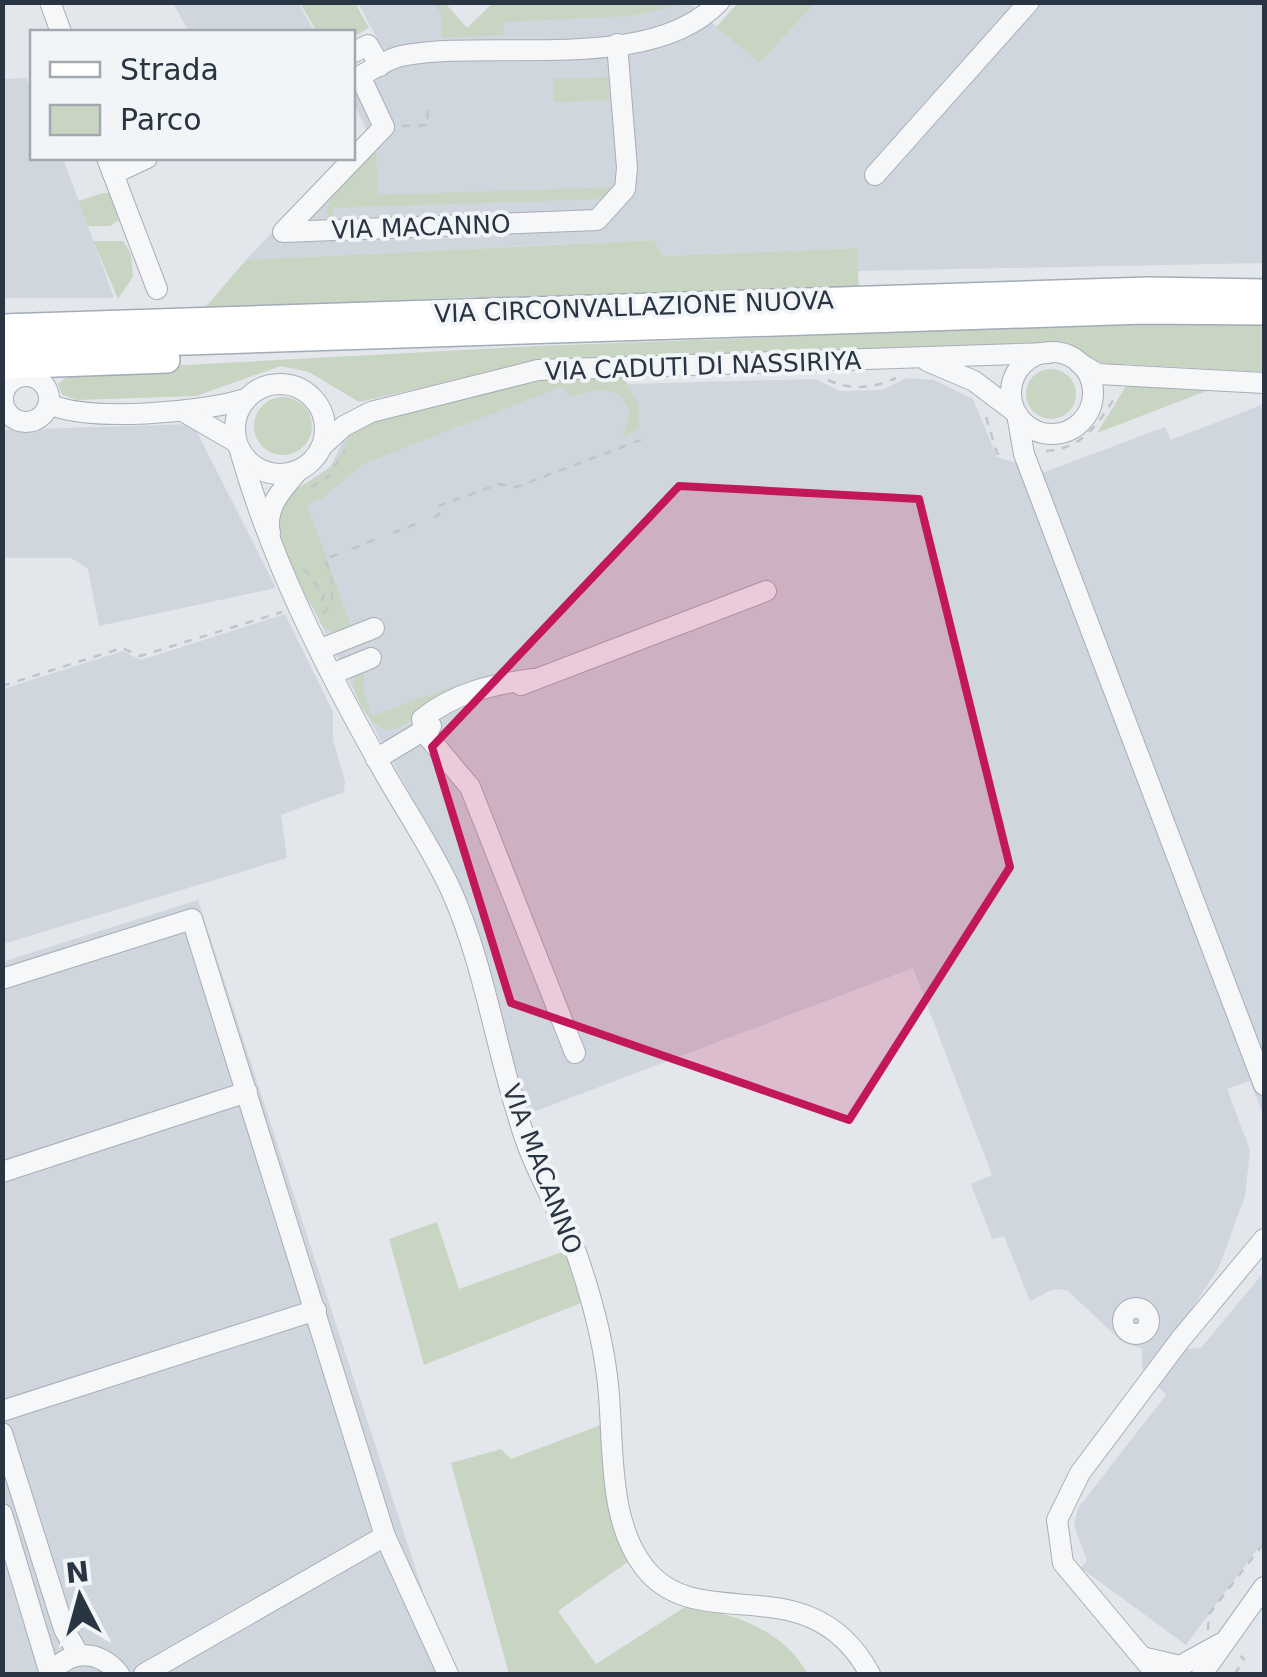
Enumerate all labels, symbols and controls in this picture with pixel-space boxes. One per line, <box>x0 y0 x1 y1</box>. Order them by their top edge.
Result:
legend <box>30 30 355 160</box>
text: Strada <box>120 52 219 87</box>
text: Parco <box>120 102 202 137</box>
street label: VIA MACANNO <box>331 209 511 245</box>
street label: VIA CIRCONVALLAZIONE NUOVA <box>434 286 834 328</box>
street label: VIA CADUTI DI NASSIRIYA <box>544 346 862 386</box>
street label: VIA MACANNO <box>496 1080 588 1258</box>
north arrow <box>30 1547 130 1647</box>
text: N <box>64 1555 91 1590</box>

